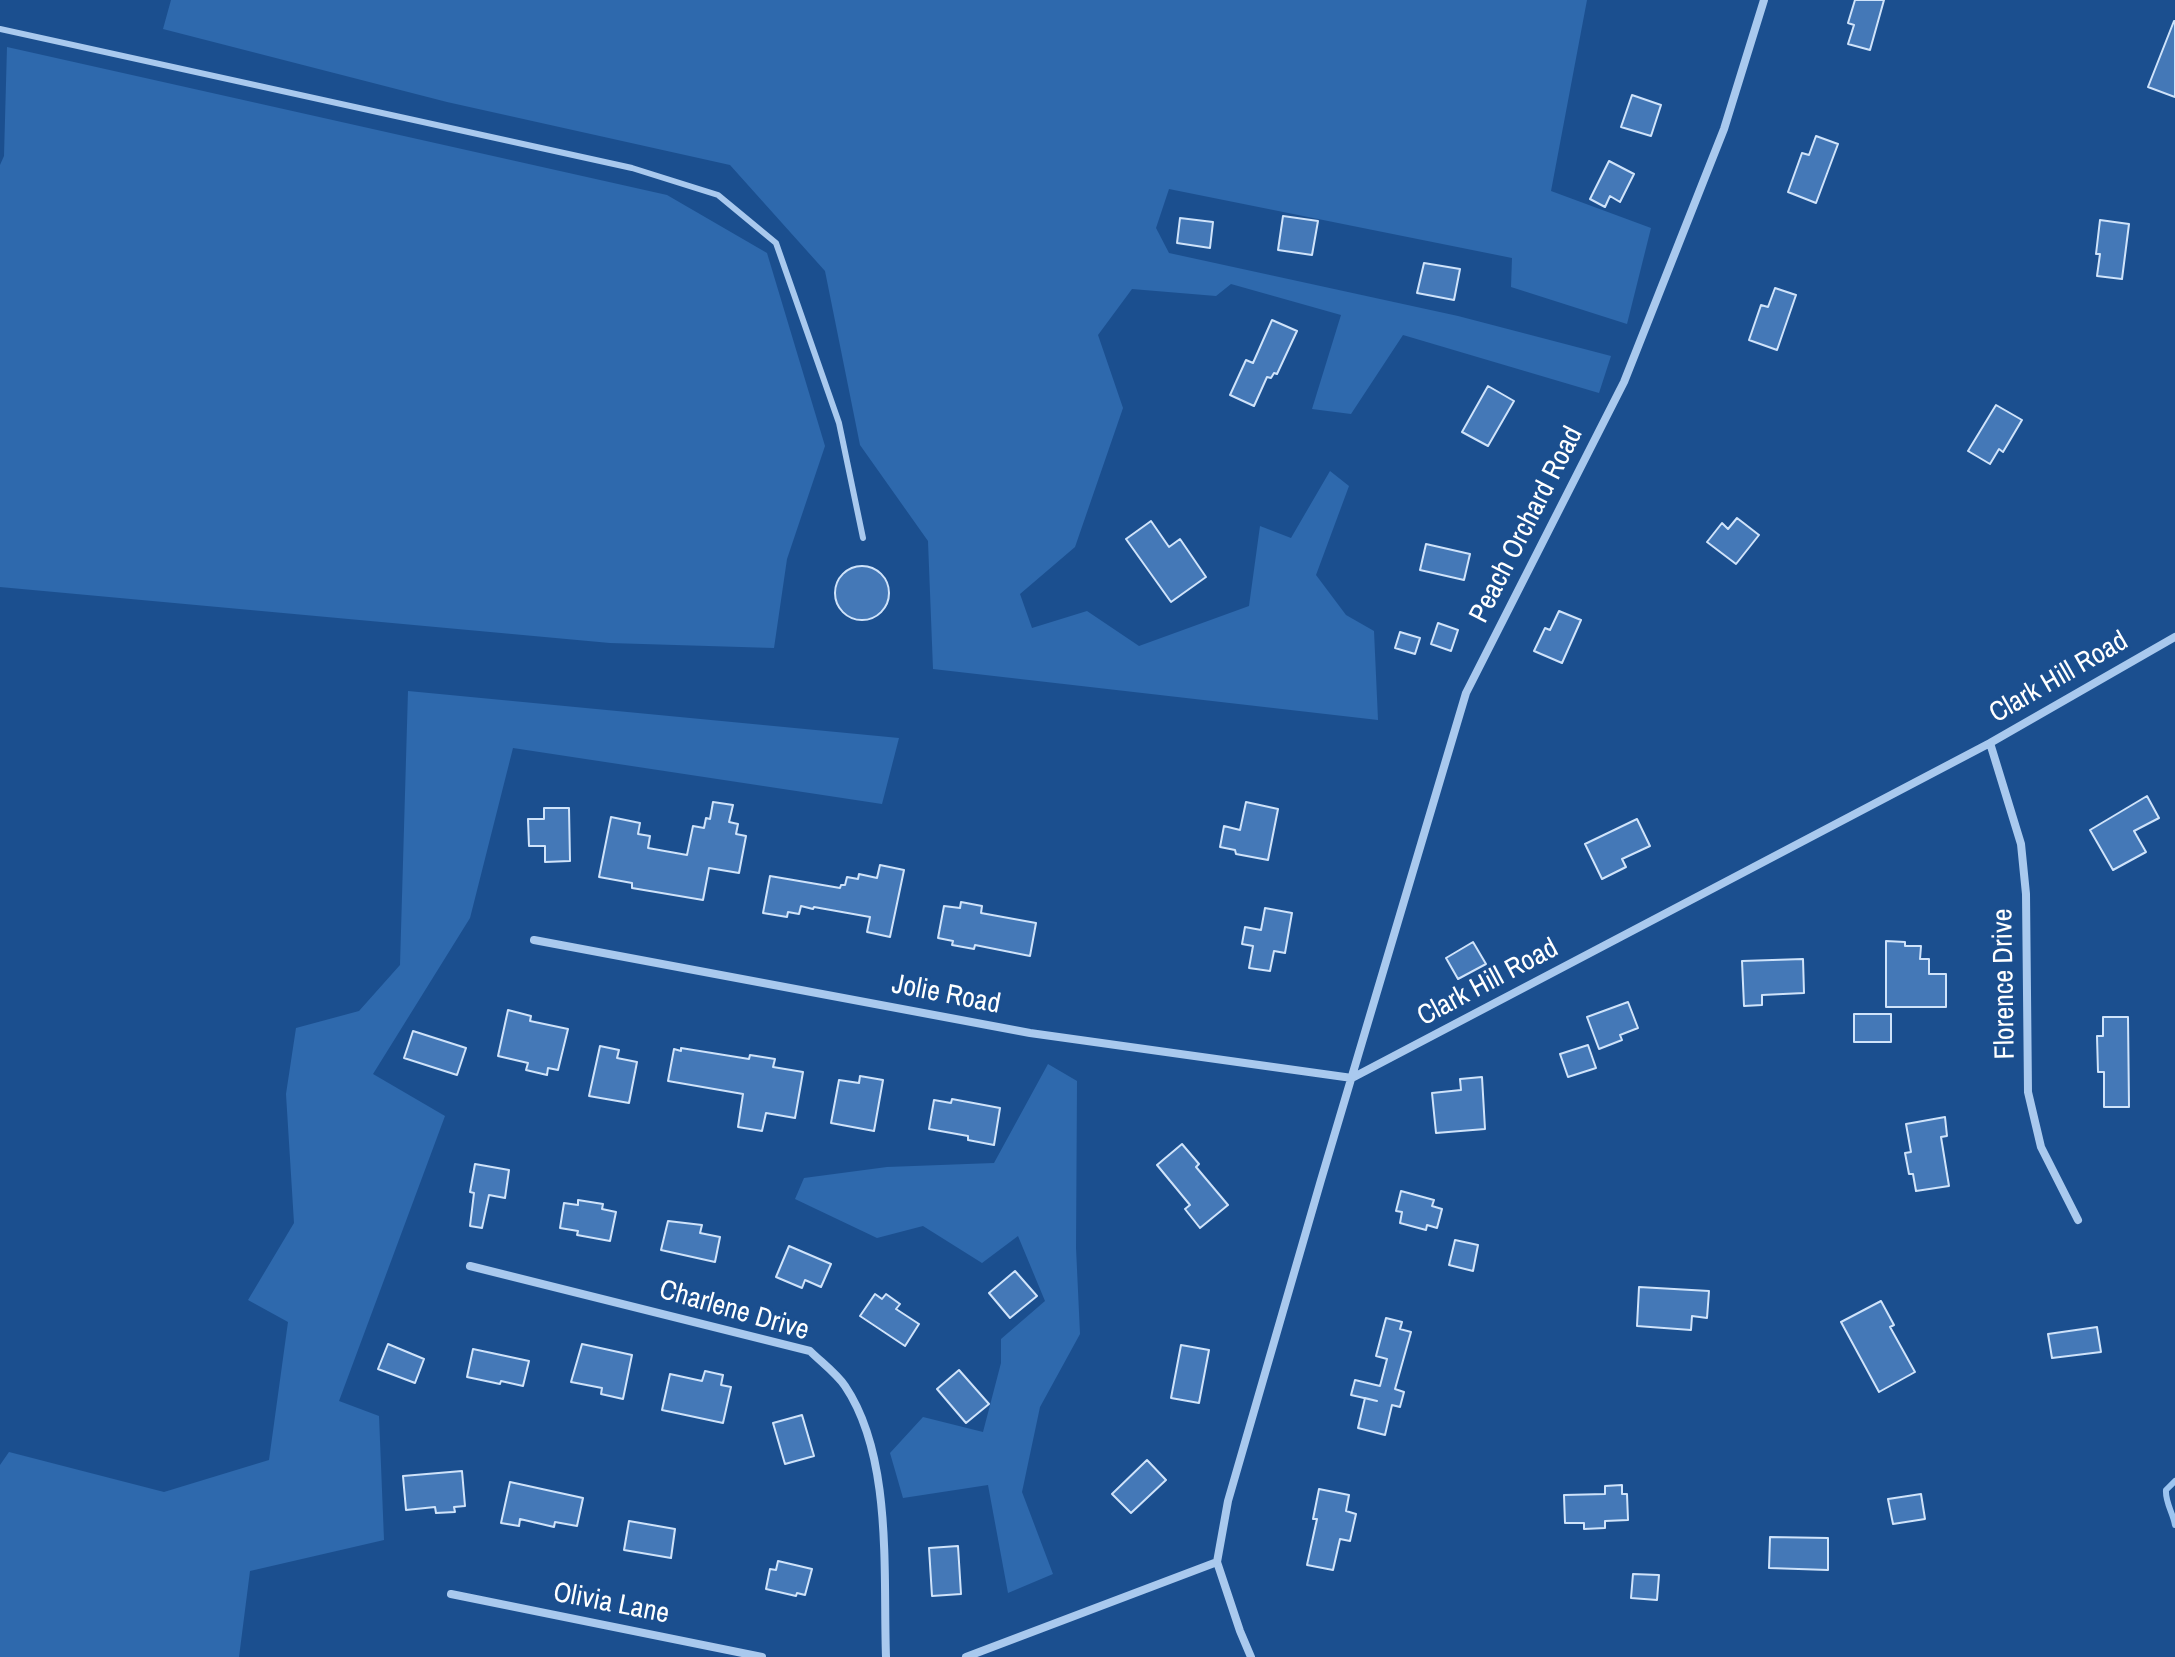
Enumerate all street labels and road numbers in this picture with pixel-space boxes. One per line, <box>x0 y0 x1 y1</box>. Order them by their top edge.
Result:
street label: Peach Orchard Road <box>1463 421 1591 629</box>
street label: Clark Hill Road <box>1984 625 2134 731</box>
street label: Florence Drive <box>1987 908 2023 1060</box>
street label: Clark Hill Road <box>1412 932 1564 1034</box>
street label: Jolie Road <box>889 968 1003 1022</box>
street label: Charlene Drive <box>655 1274 813 1348</box>
street label: Olivia Lane <box>550 1576 672 1632</box>

